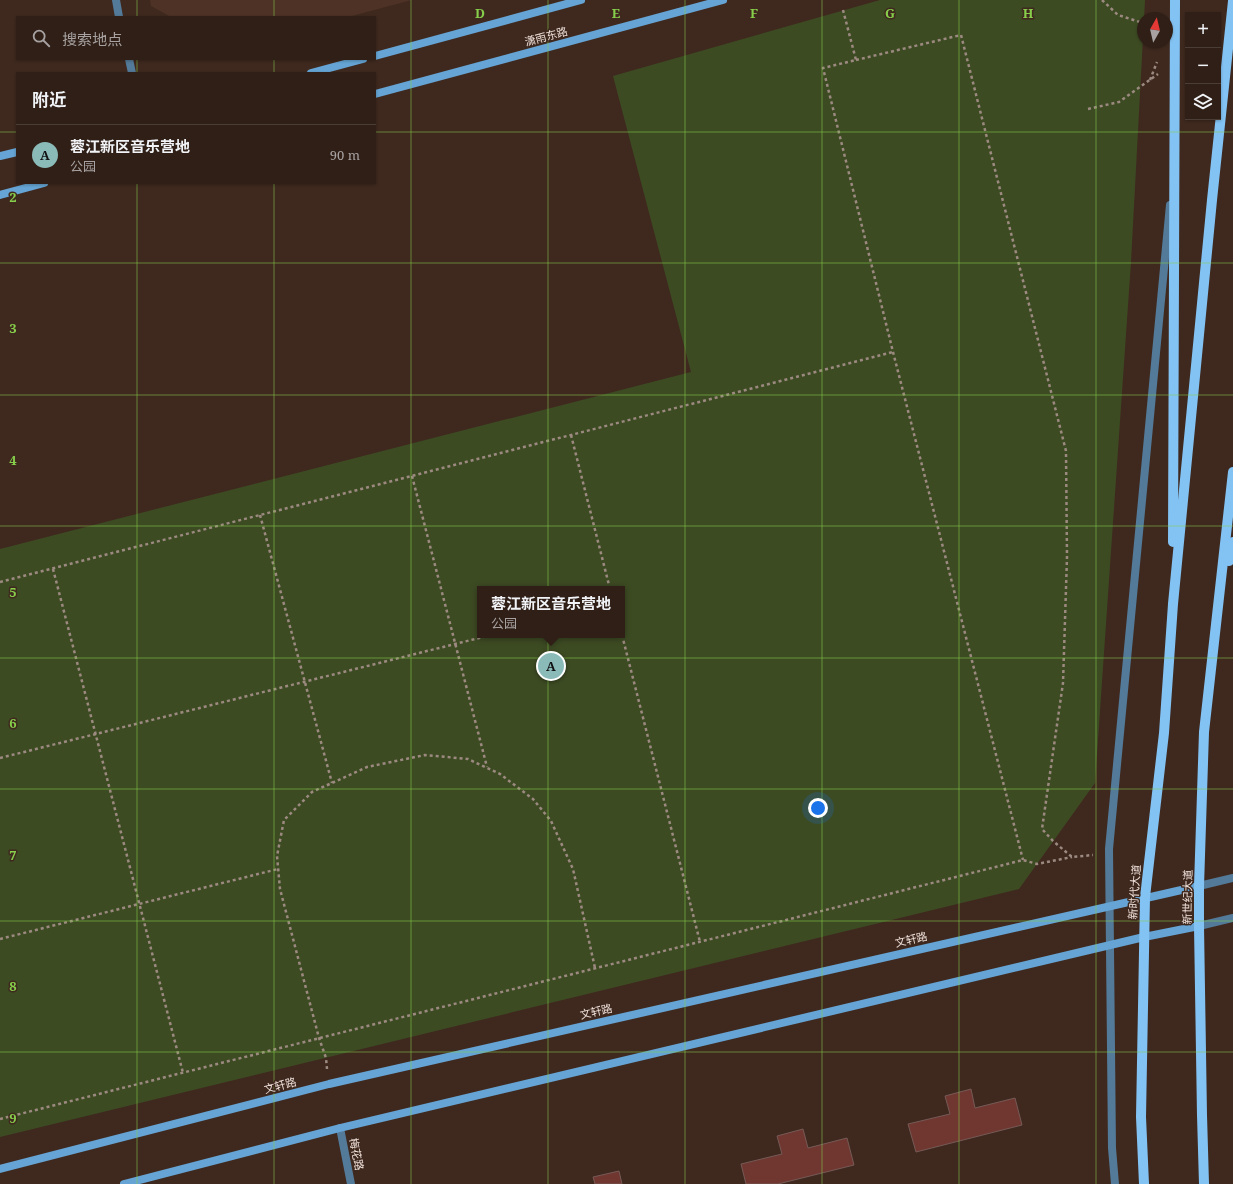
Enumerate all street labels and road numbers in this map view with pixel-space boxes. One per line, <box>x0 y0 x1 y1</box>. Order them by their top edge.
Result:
street label: 潇雨东路 <box>523 23 569 49</box>
street label: 新时代大道 <box>1125 864 1143 920</box>
street label: 新世纪大道 <box>1179 869 1195 925</box>
street label: 文轩路 <box>893 928 929 950</box>
street label: 文轩路 <box>578 1000 614 1022</box>
street label: 文轩路 <box>262 1073 298 1097</box>
street label: 梅花路 <box>346 1136 368 1172</box>

